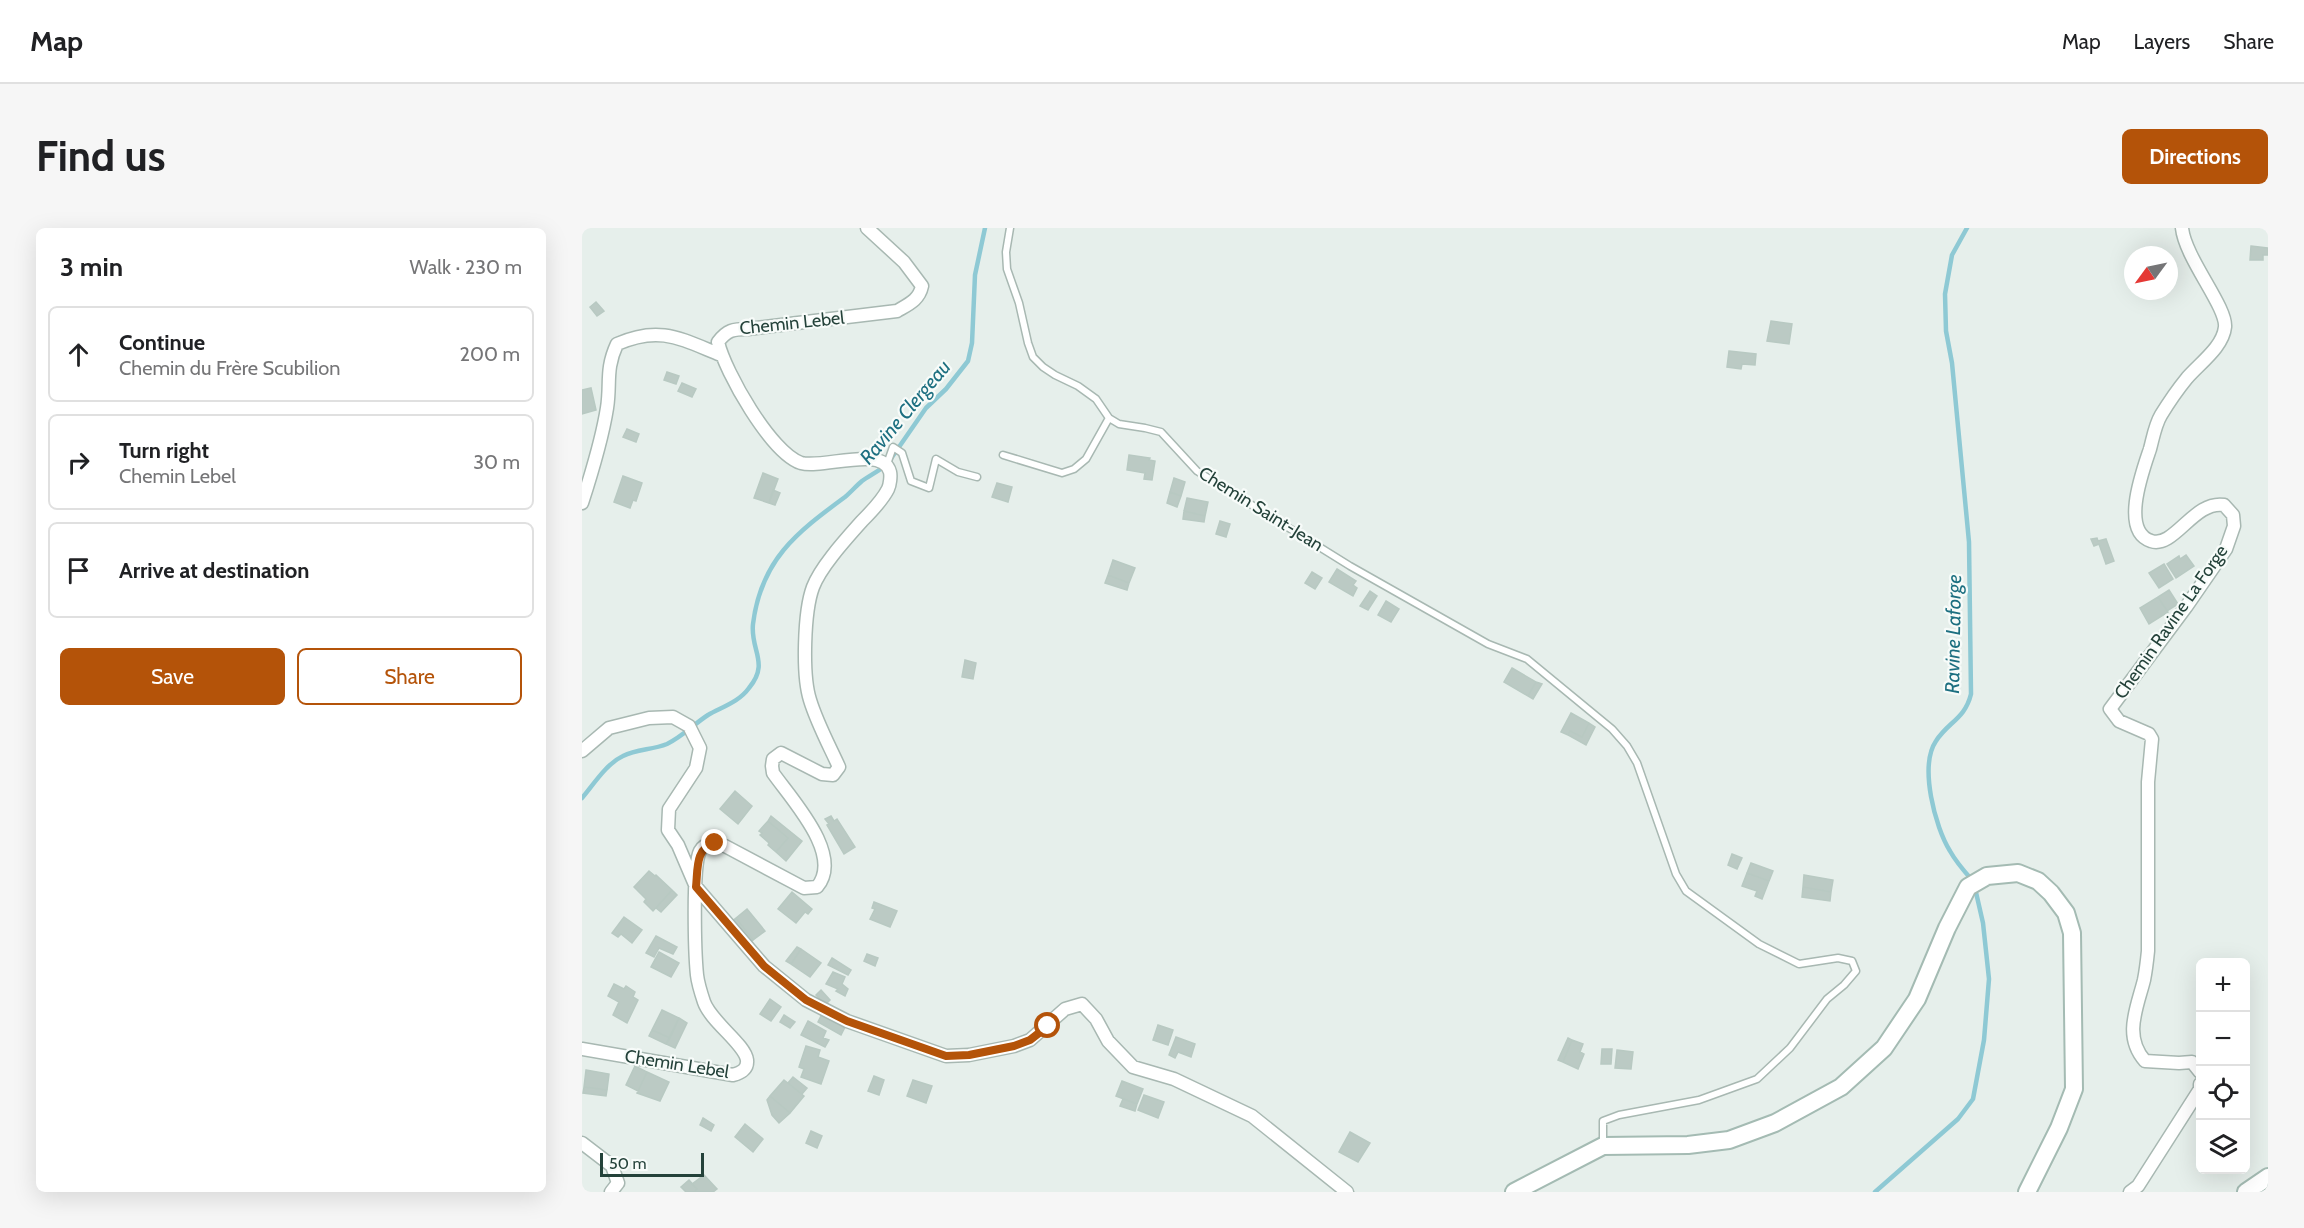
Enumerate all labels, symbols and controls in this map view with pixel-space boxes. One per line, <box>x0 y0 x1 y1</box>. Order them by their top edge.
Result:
text: Map <box>30 24 83 58</box>
text: Map <box>2062 29 2101 54</box>
text: Layers <box>2134 29 2190 54</box>
text: Share <box>2223 29 2274 54</box>
button: Directions <box>2122 129 2268 184</box>
text: Find us <box>36 130 165 182</box>
north arrow <box>2124 246 2178 300</box>
text: 3 min <box>60 251 123 283</box>
text: Walk · 230 m <box>410 255 522 279</box>
street label: Chemin Lebel <box>738 306 846 339</box>
text: Continue <box>119 329 205 356</box>
icon: ahead <box>62 338 95 371</box>
text: 200 m <box>460 342 520 366</box>
water label: Ravine Clergeau <box>855 355 956 469</box>
text: Chemin du Frère Scubilion <box>119 356 340 380</box>
text: Turn right <box>119 437 209 464</box>
icon: right <box>62 446 95 479</box>
text: 30 m <box>473 450 520 474</box>
street label: Chemin Saint-Jean <box>1195 462 1327 556</box>
text: Chemin Lebel <box>119 464 236 488</box>
street label: Chemin Ravine La Forge <box>2110 541 2232 703</box>
icon: arrive <box>62 554 95 587</box>
text: Arrive at destination <box>119 557 309 584</box>
water label: Ravine Laforge <box>1940 574 1966 694</box>
button: Save <box>60 648 285 705</box>
button: Share <box>297 648 522 705</box>
route end <box>701 829 727 855</box>
map controls <box>2196 958 2250 1174</box>
button: + <box>2196 958 2250 1012</box>
route start <box>1034 1012 1060 1038</box>
button: − <box>2196 1012 2250 1066</box>
street label: Chemin Lebel <box>623 1045 731 1083</box>
button: locate <box>2196 1066 2250 1120</box>
button: layers <box>2196 1120 2250 1174</box>
scale bar <box>600 1150 704 1178</box>
text: 50 m <box>609 1154 646 1173</box>

